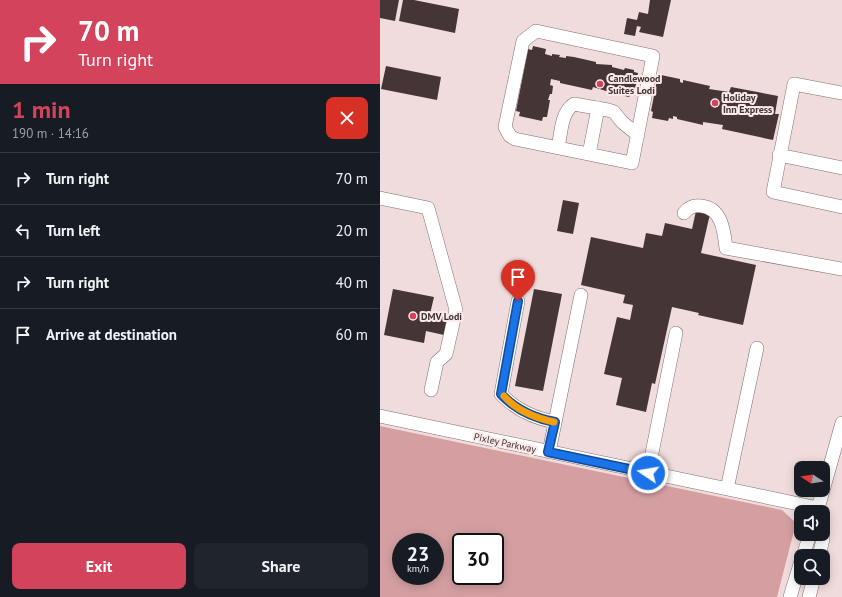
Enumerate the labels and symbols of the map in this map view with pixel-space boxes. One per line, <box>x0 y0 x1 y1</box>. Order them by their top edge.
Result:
place label: Candlewood Suites Lodi <box>608 72 661 97</box>
marker: Candlewood Suites Lodi <box>595 79 605 89</box>
place label: Holiday Inn Express <box>723 91 772 116</box>
marker: Holiday Inn Express <box>710 98 720 108</box>
pin <box>501 260 535 301</box>
place label: DMV Lodi <box>421 310 462 323</box>
marker: DMV Lodi <box>408 311 418 321</box>
street label: Pixley Parkway <box>473 430 538 456</box>
position arrow <box>627 452 669 494</box>
north arrow <box>794 461 830 497</box>
speed limit sign: 30 <box>452 533 504 585</box>

